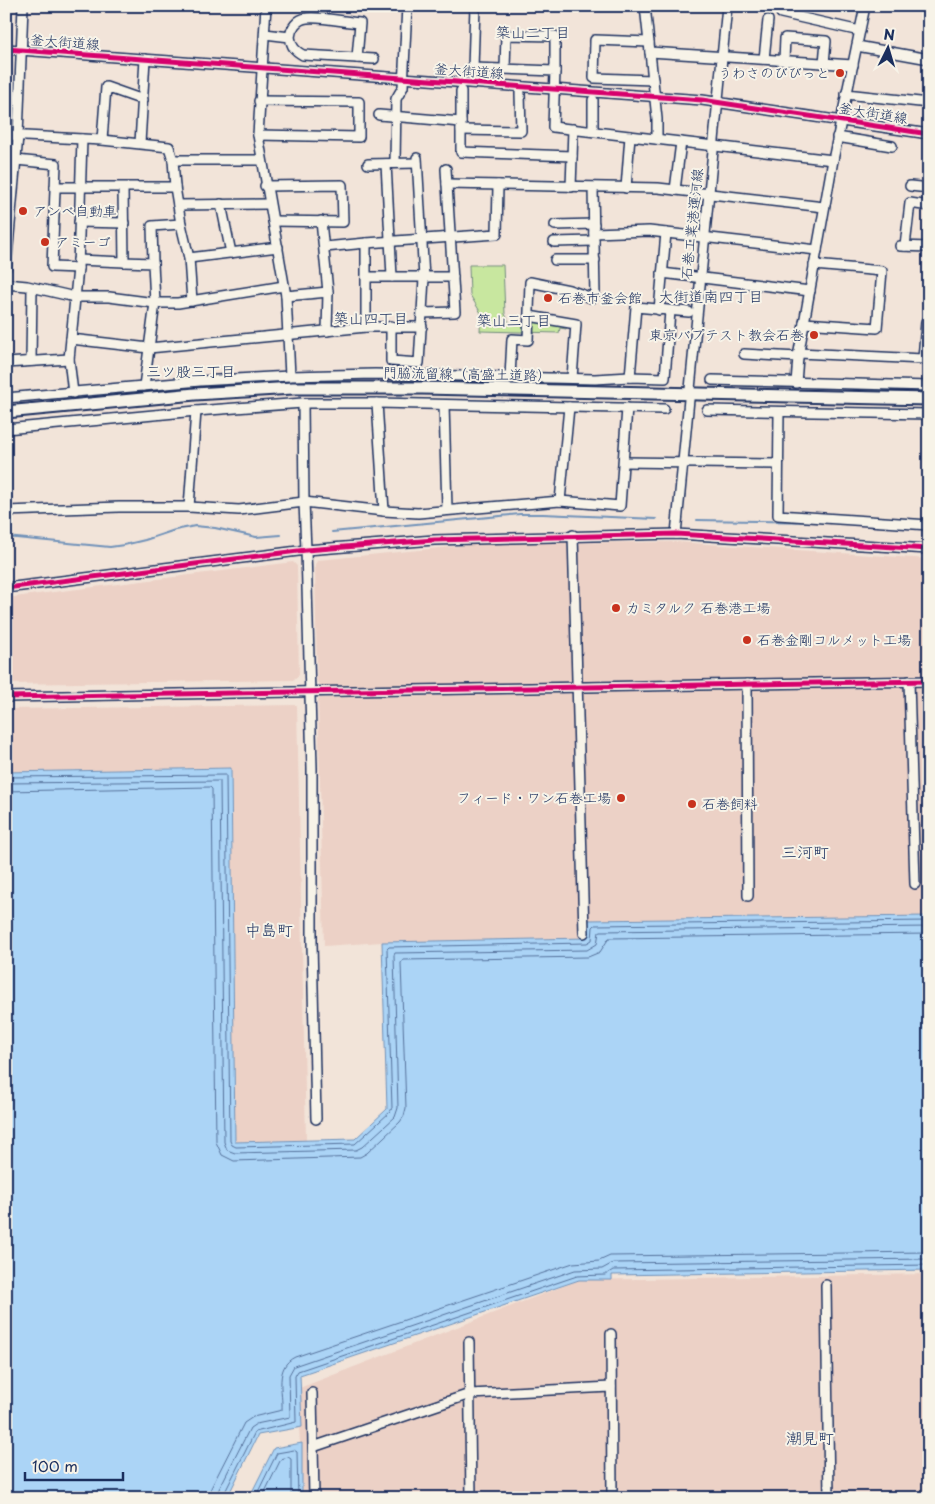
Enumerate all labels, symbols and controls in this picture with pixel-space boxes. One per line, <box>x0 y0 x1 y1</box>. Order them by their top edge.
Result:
district label: 築山二丁目 <box>495 20 571 43</box>
north arrow <box>862 22 912 72</box>
text: N <box>883 24 896 45</box>
street label: 釜大街道線 <box>29 29 101 54</box>
street label: 釜大街道線 <box>433 58 505 83</box>
place label: うわさのびびっと <box>718 62 830 83</box>
marker: うわさのびびっと <box>834 67 846 79</box>
street label: 釜大街道線 <box>837 97 909 128</box>
street label: 石巻工業港運河線 <box>675 167 708 281</box>
place label: アンベ自動車 <box>33 200 117 221</box>
marker: アンベ自動車 <box>17 205 29 217</box>
place label: アミーゴ <box>55 231 111 252</box>
marker: アミーゴ <box>39 236 51 248</box>
district label: 大街道南四丁目 <box>658 284 764 307</box>
place label: 石巻市釜会館 <box>558 287 642 308</box>
marker: 石巻市釜会館 <box>542 292 554 304</box>
district label: 築山四丁目 <box>333 306 409 329</box>
district label: 築山三丁目 <box>476 308 552 331</box>
place label: 東京バプテスト教会石巻 <box>649 324 804 345</box>
marker: 東京バプテスト教会石巻 <box>808 329 820 341</box>
district label: 三ツ股三丁目 <box>146 359 236 382</box>
street label: 門脇流留線（高盛土道路） <box>383 362 551 385</box>
place label: カミタルク 石巻港工場 <box>626 597 770 618</box>
marker: カミタルク 石巻港工場 <box>610 602 622 614</box>
place label: 石巻金剛コルメット工場 <box>757 629 911 650</box>
marker: 石巻金剛コルメット工場 <box>741 634 753 646</box>
place label: フィード・ワン石巻工場 <box>457 787 611 808</box>
marker: フィード・ワン石巻工場 <box>615 792 627 804</box>
place label: 石巻飼料 <box>702 793 758 814</box>
marker: 石巻飼料 <box>686 798 698 810</box>
district label: 三河町 <box>781 839 829 863</box>
district label: 中島町 <box>245 917 293 941</box>
district label: 潮見町 <box>786 1425 834 1449</box>
scale bar <box>25 1449 122 1481</box>
text: 100 m <box>32 1454 78 1477</box>

